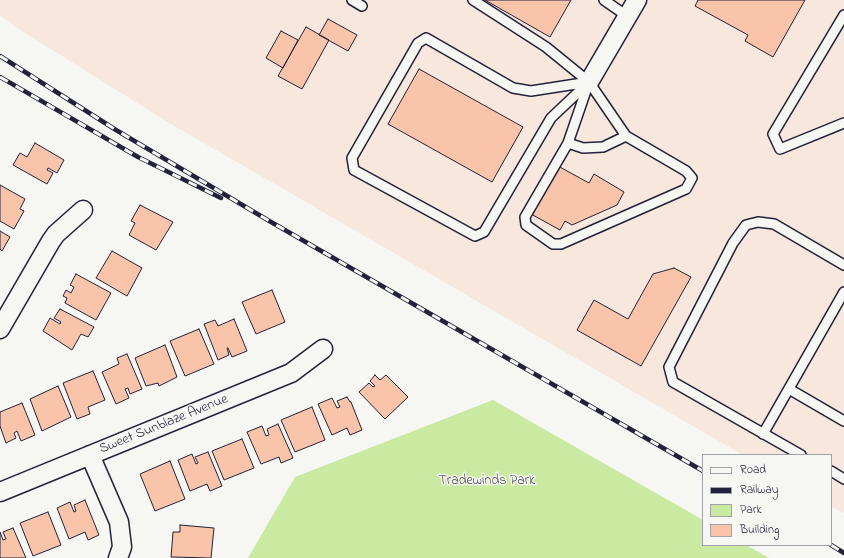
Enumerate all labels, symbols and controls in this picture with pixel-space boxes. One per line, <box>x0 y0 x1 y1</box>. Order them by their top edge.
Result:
street label: Sweet Sunblaze Avenue <box>97 392 231 458</box>
legend <box>702 454 832 546</box>
text: Road <box>740 461 766 479</box>
park label: Tradewinds Park <box>439 474 535 490</box>
text: Railway <box>740 481 778 499</box>
text: Park <box>740 501 762 519</box>
text: Building <box>740 521 779 539</box>

